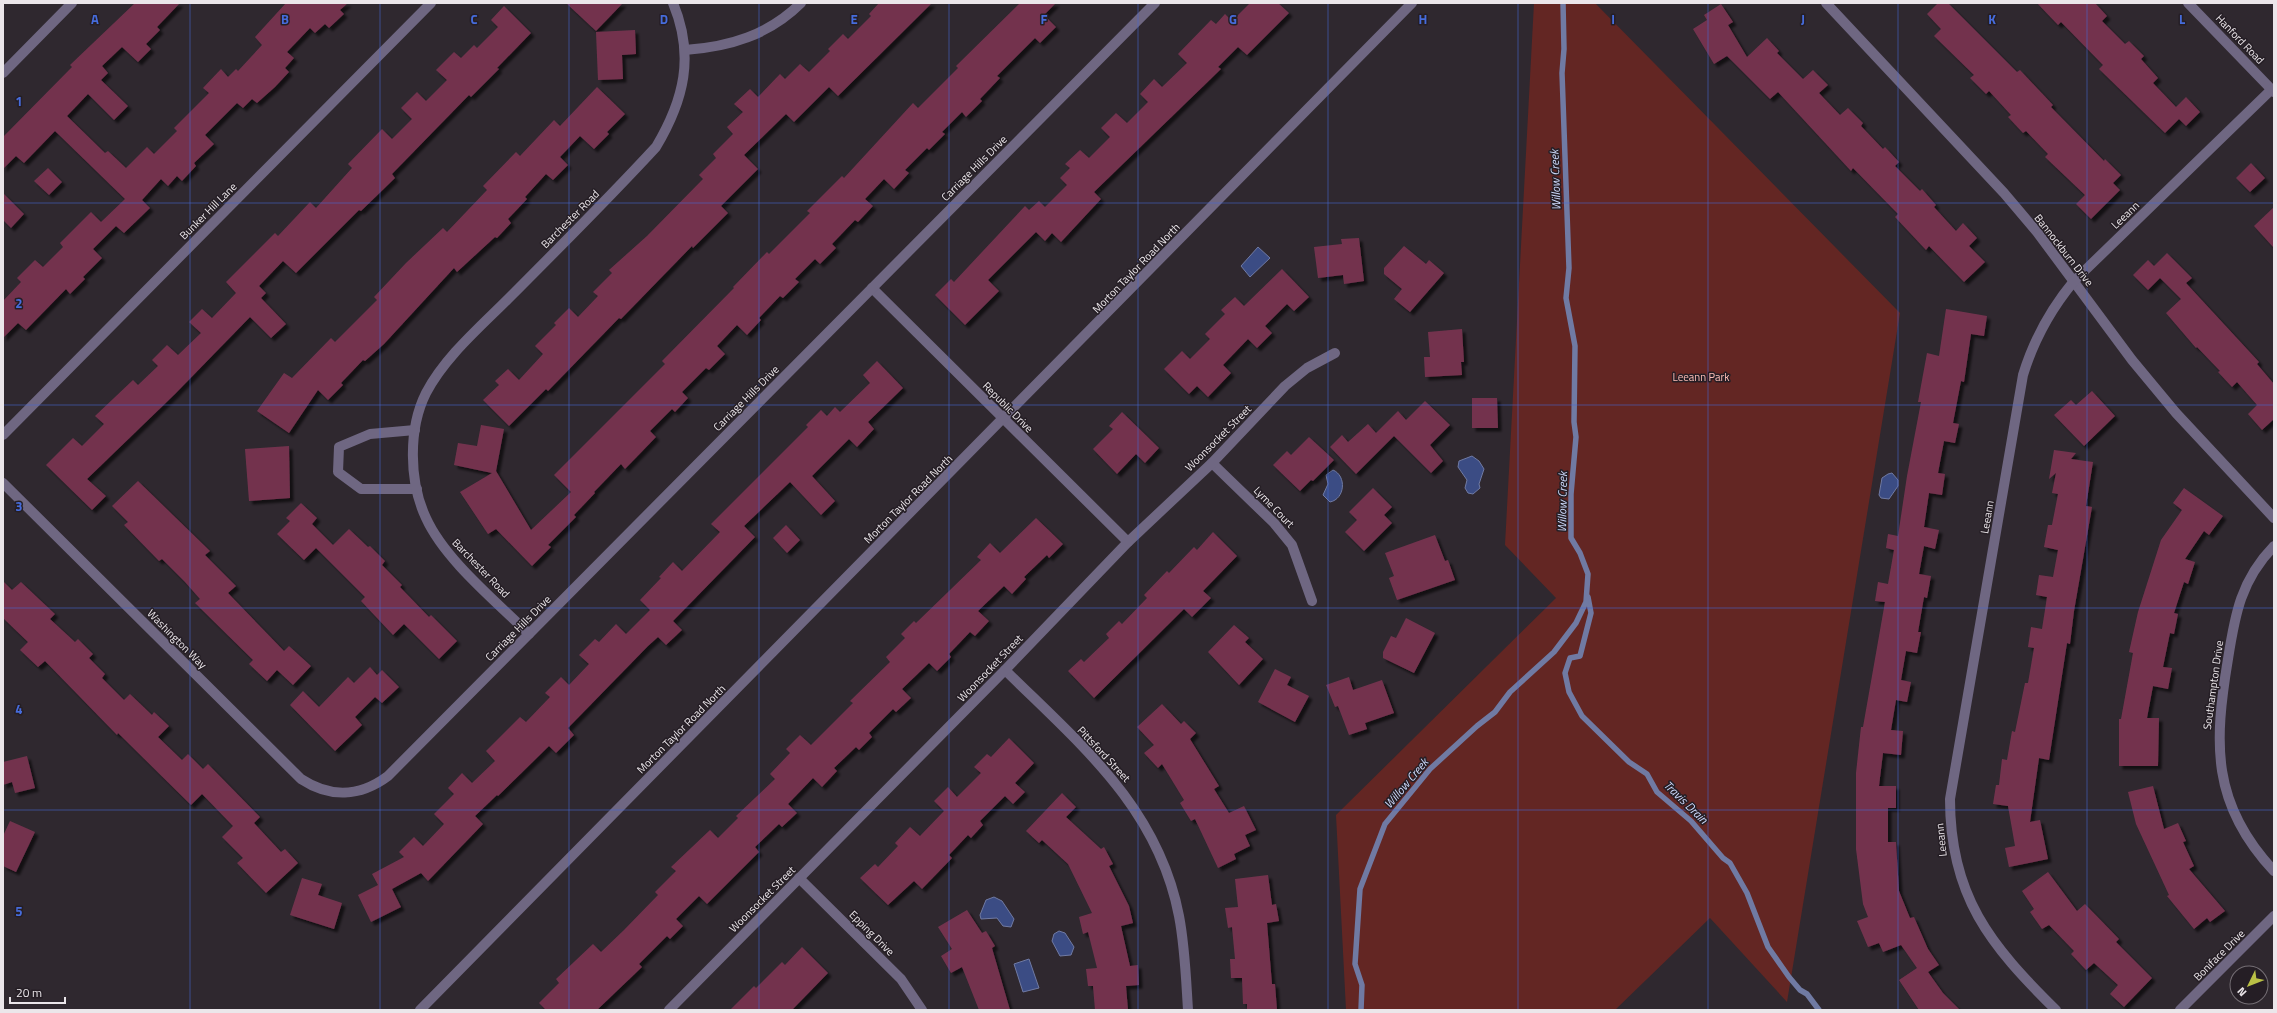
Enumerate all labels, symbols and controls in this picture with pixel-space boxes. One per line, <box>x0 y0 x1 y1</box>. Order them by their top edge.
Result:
text: A <box>91 9 99 29</box>
text: B <box>281 9 289 29</box>
text: C <box>470 9 478 29</box>
text: D <box>660 9 668 29</box>
text: E <box>850 9 858 29</box>
text: F <box>1041 9 1048 29</box>
text: G <box>1229 9 1237 29</box>
text: H <box>1419 9 1427 29</box>
text: I <box>1611 9 1615 29</box>
text: J <box>1801 9 1805 29</box>
text: K <box>1988 9 1996 29</box>
text: L <box>2179 9 2185 29</box>
street label: Hanford Road <box>2212 10 2268 68</box>
text: 1 <box>15 91 23 111</box>
street label: Carriage Hills Drive <box>938 131 1011 204</box>
water label: Willow Creek <box>1544 148 1566 211</box>
street label: Bunker Hill Lane <box>176 179 240 243</box>
street label: Barchester Road <box>537 186 603 252</box>
street label: Leeann <box>2107 197 2143 232</box>
street label: Bannockburn Drive <box>2031 210 2098 290</box>
street label: Morton Taylor Road North <box>1089 219 1183 317</box>
text: 2 <box>15 293 23 313</box>
street label: Carriage Hills Drive <box>710 361 783 434</box>
park label: Leeann Park <box>1672 369 1730 385</box>
street label: Republic Drive <box>979 378 1037 436</box>
street label: Woonsocket Street <box>1181 401 1255 475</box>
street label: Morton Taylor Road North <box>860 451 956 547</box>
water label: Willow Creek <box>1552 470 1572 533</box>
street label: Lyme Court <box>1250 483 1298 532</box>
text: 3 <box>15 496 23 516</box>
street label: Leeann <box>1976 499 1998 535</box>
street label: Barchester Road <box>449 535 514 601</box>
street label: Carriage Hills Drive <box>482 591 555 664</box>
street label: Washington Way <box>144 606 211 673</box>
street label: Woonsocket Street <box>954 631 1026 705</box>
street label: Southampton Drive <box>2199 639 2227 731</box>
street label: Morton Taylor Road North <box>633 681 729 777</box>
text: 4 <box>15 699 23 719</box>
street label: Pittsford Street <box>1074 722 1134 786</box>
water label: Willow Creek <box>1379 752 1434 812</box>
water label: Travis Drain <box>1659 776 1713 829</box>
street label: Leeann <box>1931 822 1951 858</box>
street label: Woonsocket Street <box>725 862 799 936</box>
text: 5 <box>15 901 23 921</box>
street label: Epping Drive <box>846 907 899 960</box>
street label: Boniface Drive <box>2190 925 2249 984</box>
north arrow <box>2229 965 2269 1005</box>
scale bar <box>10 979 65 1005</box>
text: 20 m <box>16 983 42 1002</box>
text: N <box>2233 984 2250 1000</box>

